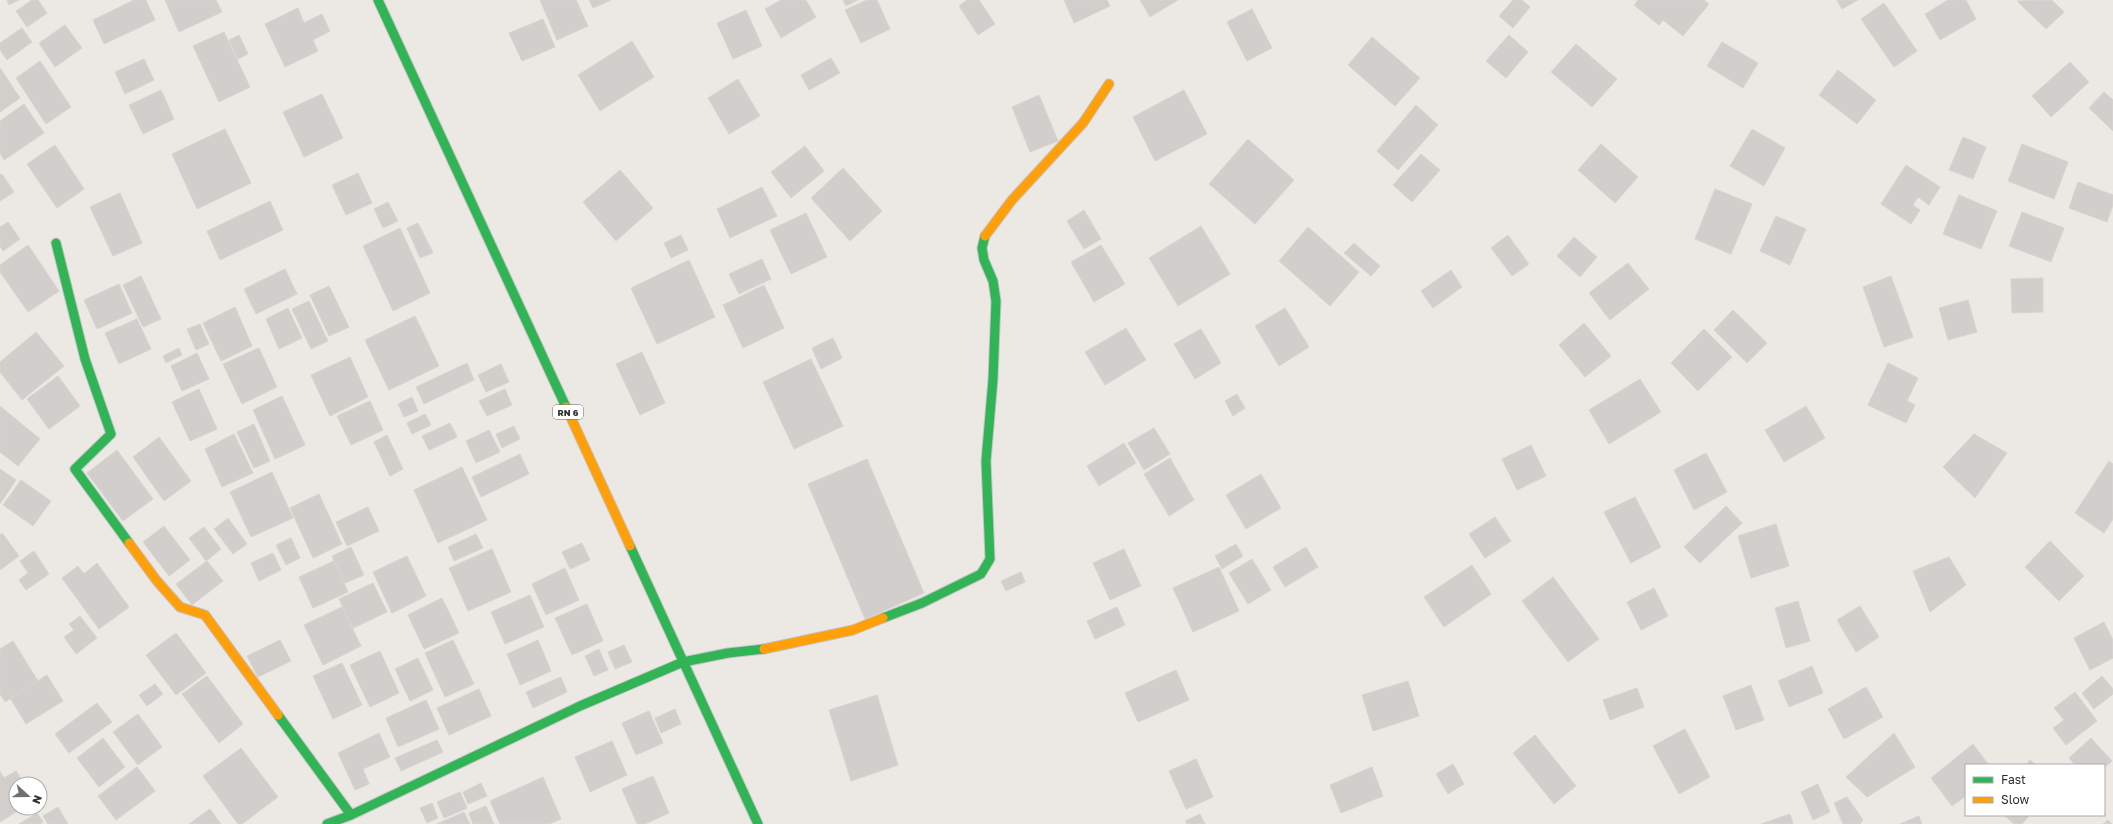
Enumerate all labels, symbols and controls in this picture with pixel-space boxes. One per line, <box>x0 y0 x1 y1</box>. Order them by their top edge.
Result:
road number: RN 6 <box>553 405 583 419</box>
legend <box>1965 764 2105 816</box>
text: Fast <box>2001 772 2026 787</box>
north arrow <box>8 776 48 816</box>
text: Slow <box>2001 792 2029 807</box>
text: N <box>30 794 45 806</box>

